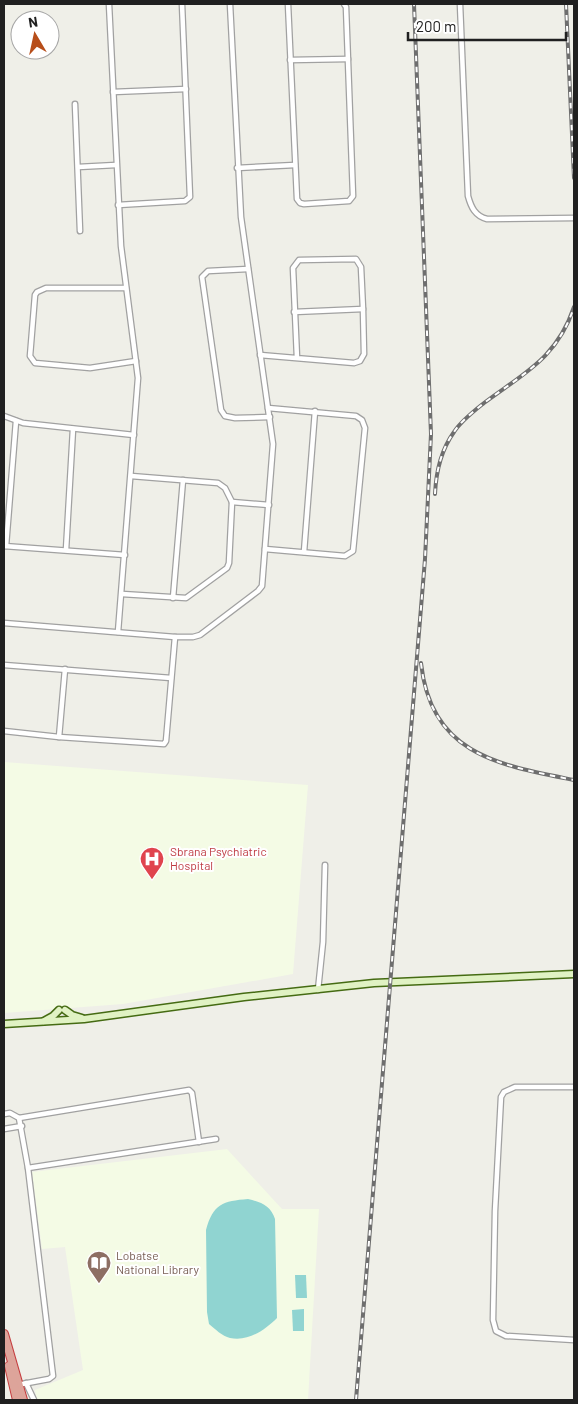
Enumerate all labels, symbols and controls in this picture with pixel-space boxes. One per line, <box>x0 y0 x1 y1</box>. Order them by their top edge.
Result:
north arrow <box>10 10 60 60</box>
scale bar <box>408 10 566 42</box>
text: N <box>27 13 39 31</box>
text: 200 m <box>416 17 456 35</box>
place label: Sbrana Psychiatric Hospital <box>170 844 267 872</box>
hospital icon: Sbrana Psychiatric Hospital <box>139 846 165 880</box>
place label: Lobatse National Library <box>116 1248 200 1276</box>
library icon: Lobatse National Library <box>86 1250 112 1284</box>

